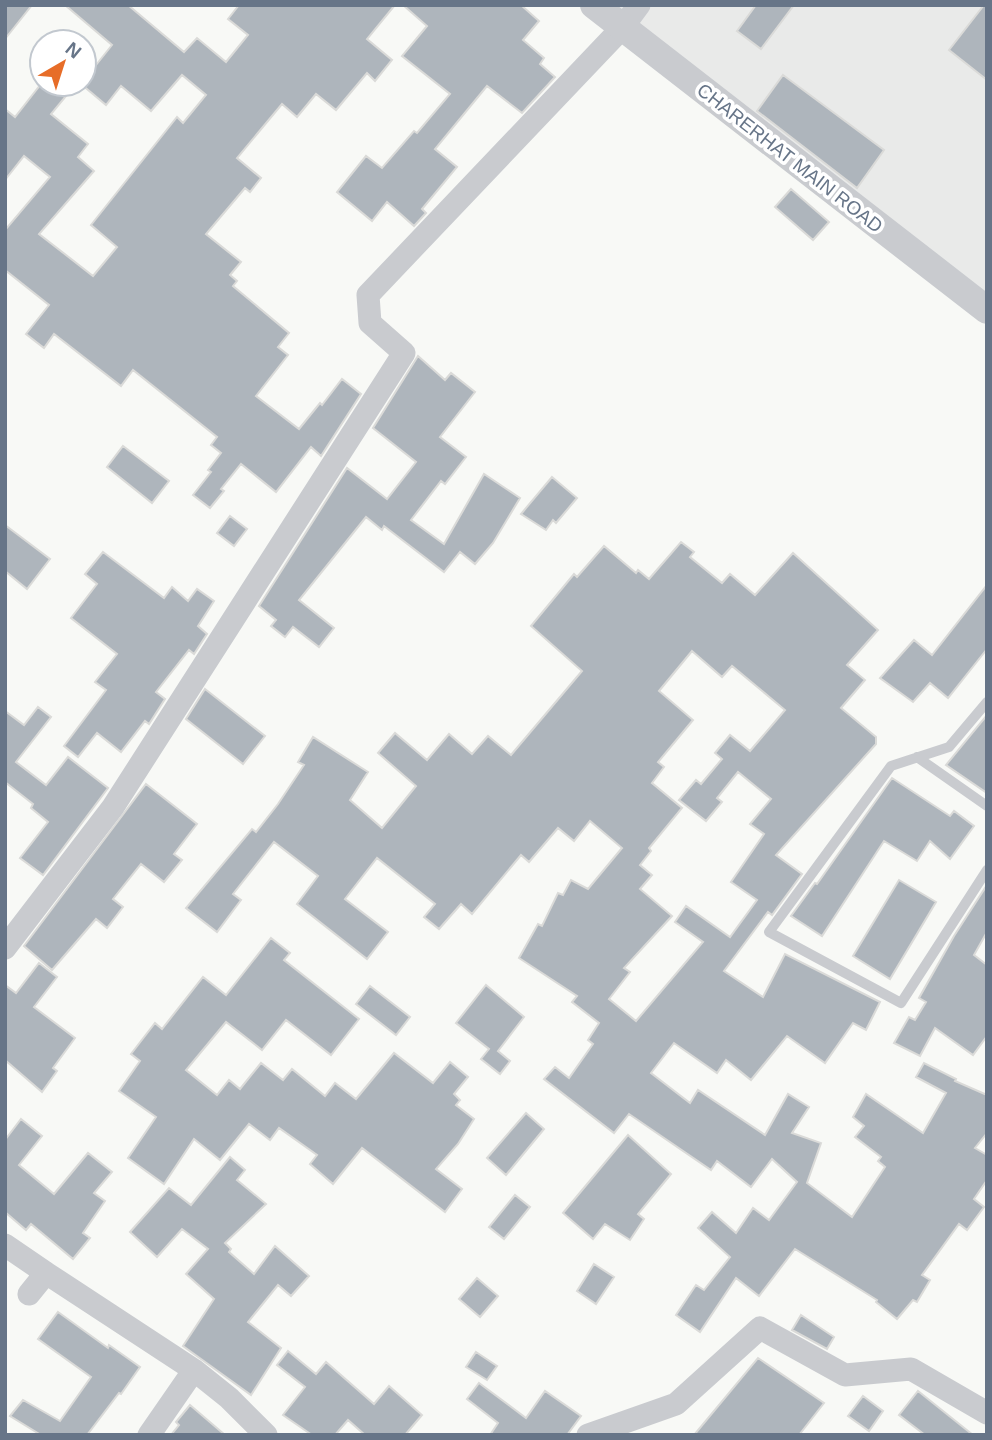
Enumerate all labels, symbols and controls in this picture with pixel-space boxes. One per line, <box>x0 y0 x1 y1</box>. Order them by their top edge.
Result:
north arrow <box>28 28 98 98</box>
text: N <box>61 38 85 63</box>
street label: CHARERHAT MAIN ROAD <box>693 79 887 237</box>

